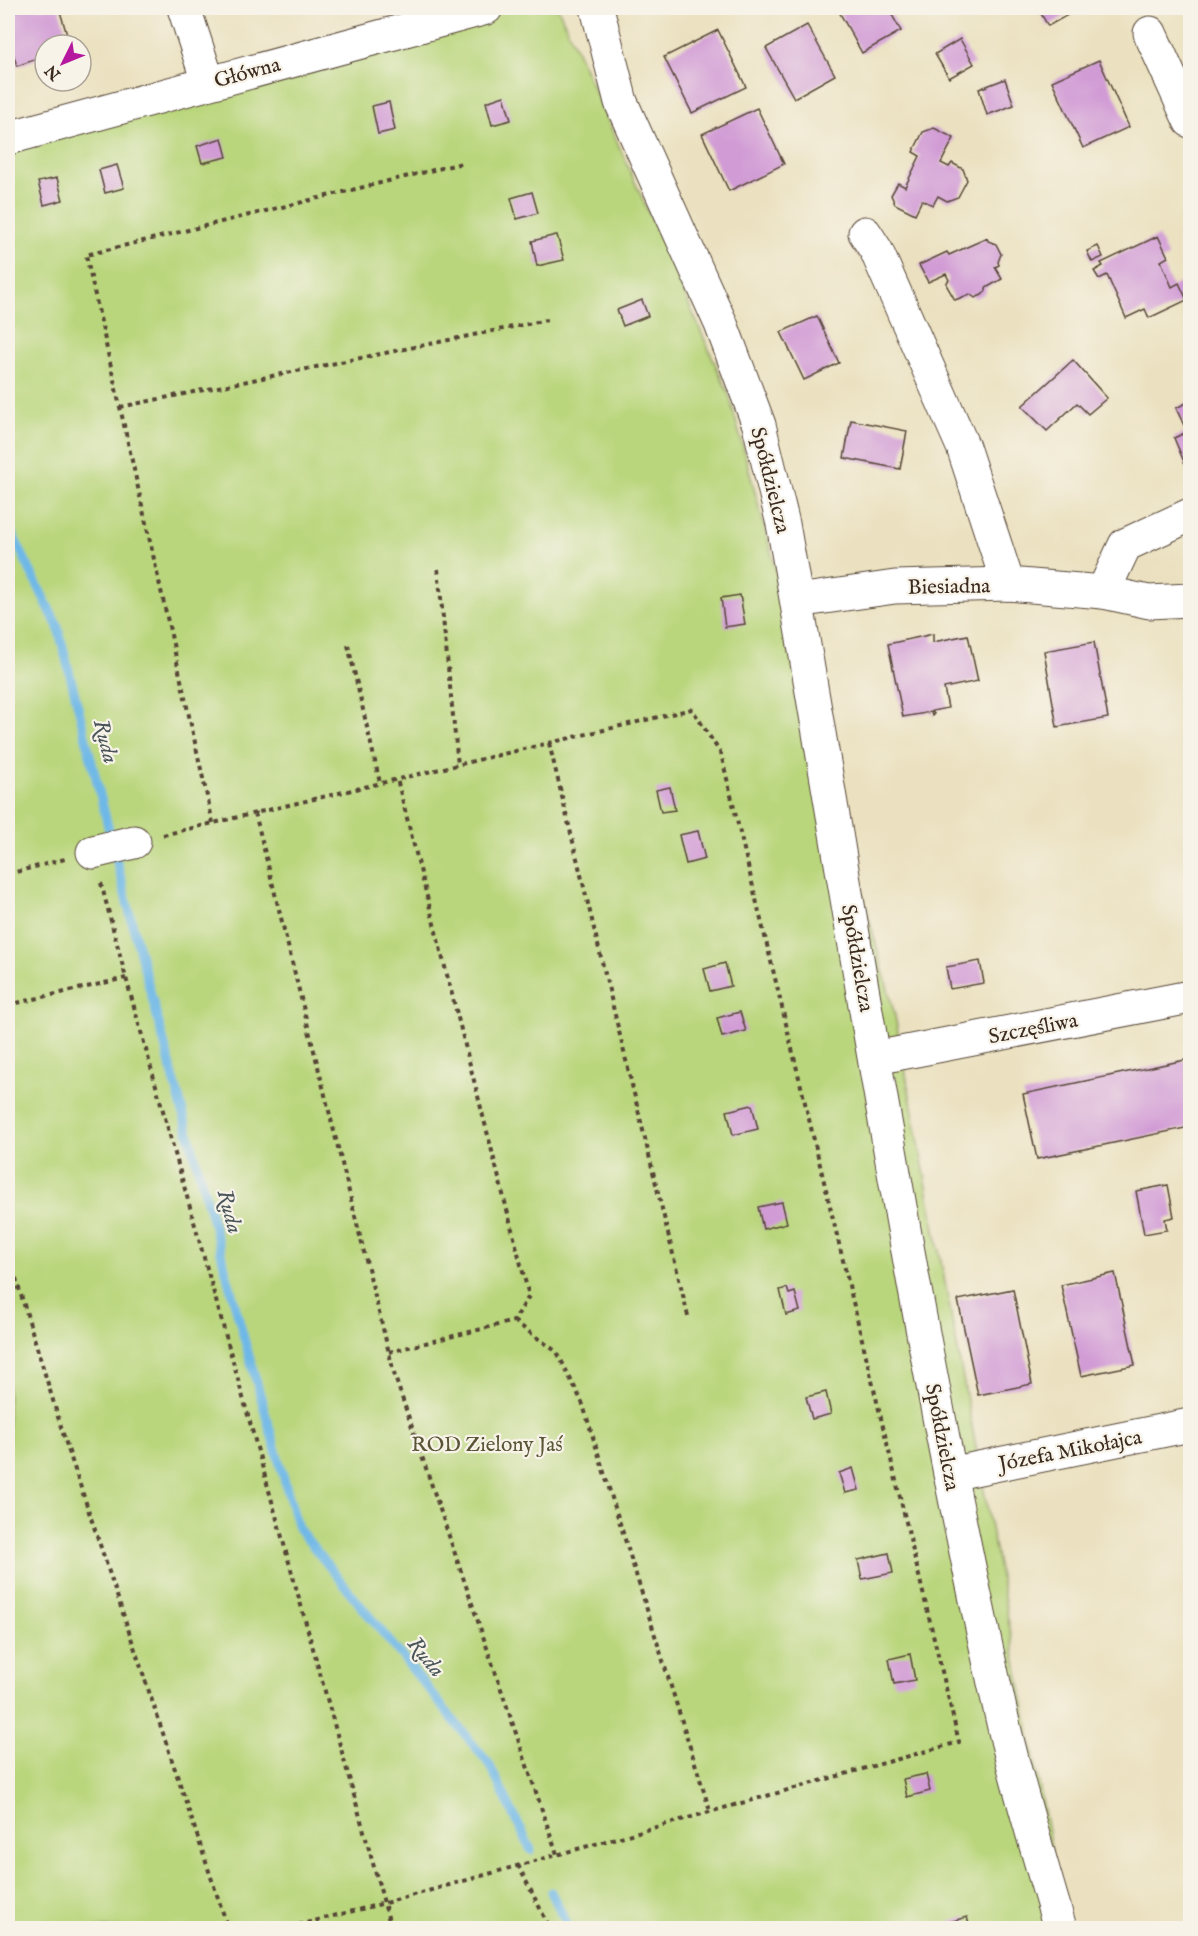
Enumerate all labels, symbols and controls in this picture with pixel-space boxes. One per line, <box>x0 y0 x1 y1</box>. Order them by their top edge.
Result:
north arrow <box>33 33 93 93</box>
street label: Główna <box>211 51 284 95</box>
text: N <box>41 60 66 84</box>
street label: Spółdzielcza <box>743 424 796 537</box>
street label: Biesiadna <box>907 573 991 602</box>
water label: Ruda <box>86 716 124 767</box>
street label: Spółdzielcza <box>834 902 879 1015</box>
street label: Szczęśliwa <box>986 1007 1081 1051</box>
water label: Ruda <box>210 1186 248 1237</box>
street label: Spółdzielcza <box>918 1381 965 1494</box>
street label: Józefa Mikołajca <box>994 1424 1145 1479</box>
park label: ROD Zielony Jaś <box>411 1432 563 1459</box>
water label: Ruda <box>401 1631 450 1684</box>

